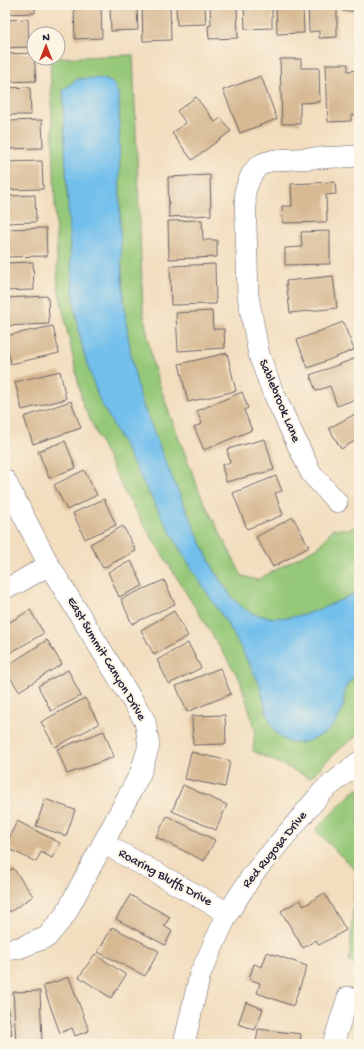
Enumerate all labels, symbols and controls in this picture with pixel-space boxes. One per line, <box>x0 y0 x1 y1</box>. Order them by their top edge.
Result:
north arrow <box>26 26 66 66</box>
text: N <box>42 32 50 44</box>
street label: Sablebrook Lane <box>255 357 303 445</box>
street label: East Summit Canyon Drive <box>63 595 149 724</box>
street label: Red Rugosa Drive <box>239 808 311 892</box>
street label: Roaring Bluffs Drive <box>116 846 215 910</box>

